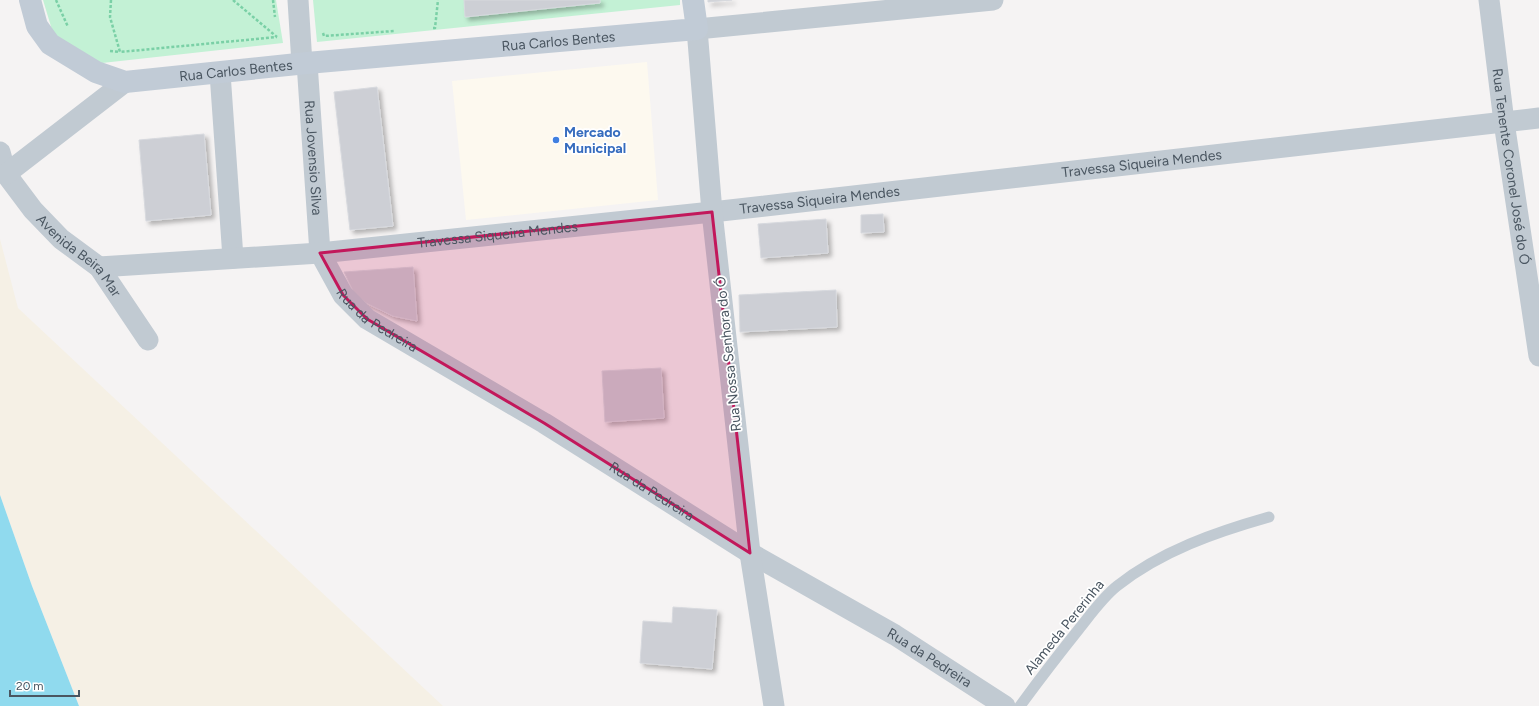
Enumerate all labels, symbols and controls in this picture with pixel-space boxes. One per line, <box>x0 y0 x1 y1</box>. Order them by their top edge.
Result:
street label: Rua Carlos Bentes <box>501 28 616 55</box>
street label: Rua Carlos Bentes <box>178 57 293 85</box>
street label: Rua Tenente Coronel José do Ó <box>1488 67 1533 266</box>
street label: Rua Jovensio Silva <box>301 100 325 216</box>
place label: Mercado Municipal <box>564 124 626 157</box>
marker: Mercado Municipal <box>551 135 561 145</box>
street label: Travessa Siqueira Mendes <box>1061 146 1223 181</box>
street label: Travessa Siqueira Mendes <box>739 183 901 218</box>
street label: Avenida Beira Mar <box>33 211 125 300</box>
street label: Travessa Siqueira Mendes <box>417 218 579 252</box>
street label: Rua Nossa Senhora do Ó <box>712 275 745 432</box>
street label: Rua da Pedreira <box>332 286 421 356</box>
street label: Rua da Pedreira <box>606 458 697 525</box>
street label: Alameda Pererinha <box>1021 577 1108 678</box>
street label: Rua da Pedreira <box>884 624 975 691</box>
scale bar <box>10 672 79 698</box>
text: 20 m <box>16 679 44 693</box>

